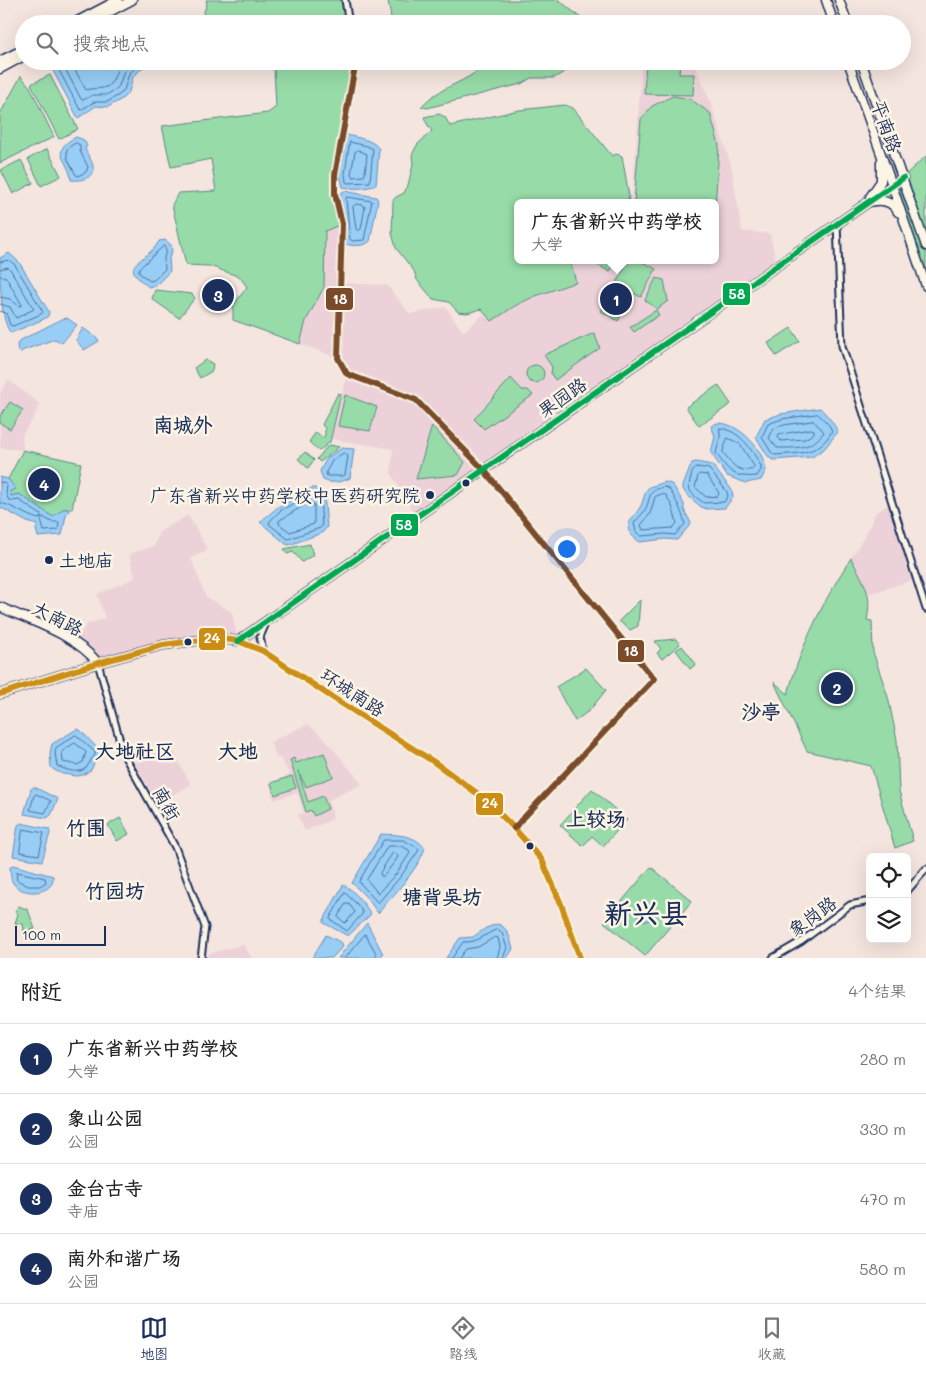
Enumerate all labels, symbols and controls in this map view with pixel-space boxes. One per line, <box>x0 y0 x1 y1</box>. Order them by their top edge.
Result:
search box <box>15 15 911 70</box>
icon: search <box>33 29 61 57</box>
text: 搜索地点 <box>73 30 149 55</box>
street label: 平南路 <box>866 97 908 155</box>
popup <box>514 199 719 264</box>
text: 广东省新兴中药学校 <box>531 208 702 233</box>
text: 大学 <box>531 233 563 254</box>
pin: 3 <box>202 276 234 314</box>
pin: 1 <box>600 280 632 318</box>
line badge: 58 <box>722 282 751 306</box>
text: 58 <box>729 284 746 303</box>
line badge: 18 <box>325 287 354 311</box>
text: 18 <box>333 289 348 308</box>
street label: 果园路 <box>533 372 591 422</box>
district label: 南城外 <box>153 411 213 437</box>
pin: 4 <box>28 465 60 503</box>
unlabelled marker <box>461 478 471 488</box>
place label: 广东省新兴中药学校中医药研究院 <box>150 483 420 507</box>
marker: 广东省新兴中药学校中医药研究院 <box>424 489 436 501</box>
line badge: 58 <box>390 513 419 537</box>
text: 58 <box>396 515 413 534</box>
your location <box>554 536 580 562</box>
place label: 土地庙 <box>59 548 113 572</box>
marker: 土地庙 <box>43 554 55 566</box>
street label: 大南路 <box>28 595 88 641</box>
line badge: 24 <box>198 627 226 651</box>
text: 24 <box>204 628 220 647</box>
unlabelled marker <box>183 637 193 647</box>
line badge: 18 <box>617 639 645 663</box>
text: 18 <box>624 641 639 660</box>
street label: 环城南路 <box>316 662 390 722</box>
pin: 2 <box>821 669 853 707</box>
district label: 沙亭 <box>741 698 781 724</box>
district label: 大地社区 <box>95 737 175 763</box>
district label: 大地 <box>218 737 258 763</box>
street label: 南街 <box>148 781 186 825</box>
line badge: 24 <box>475 792 504 816</box>
text: 24 <box>482 793 498 812</box>
district label: 上较场 <box>566 805 626 831</box>
district label: 竹围 <box>66 814 106 840</box>
unlabelled marker <box>525 841 535 851</box>
map controls <box>866 853 911 943</box>
button: locate <box>866 853 911 898</box>
district label: 竹园坊 <box>85 877 145 903</box>
district label: 塘背吴坊 <box>402 883 482 909</box>
street label: 象岗路 <box>783 890 841 942</box>
district label: 新兴县 <box>604 894 688 930</box>
button: layers <box>866 898 911 943</box>
scale bar <box>15 923 106 946</box>
text: 100 m <box>22 925 61 944</box>
text: 附近 <box>20 977 62 1004</box>
text: 4个结果 <box>849 980 906 1001</box>
text: 广东省新兴中药学校 <box>67 1035 238 1060</box>
text: 1 <box>32 1048 40 1069</box>
text: 280 m <box>860 1048 906 1069</box>
text: 大学 <box>67 1060 99 1081</box>
text: 象山公园 <box>67 1105 143 1130</box>
text: 2 <box>32 1118 40 1139</box>
text: 330 m <box>860 1118 906 1139</box>
text: 公园 <box>67 1130 99 1151</box>
text: 金台古寺 <box>67 1175 143 1200</box>
text: 3 <box>31 1188 41 1209</box>
text: 470 m <box>860 1188 906 1209</box>
text: 寺庙 <box>67 1200 99 1221</box>
text: 南外和谐广场 <box>67 1245 181 1270</box>
text: 4 <box>31 1258 41 1279</box>
text: 580 m <box>859 1258 906 1279</box>
text: 公园 <box>67 1270 99 1291</box>
tab: 地图 <box>140 1314 168 1363</box>
tab: 路线 <box>449 1314 477 1363</box>
tab: 收藏 <box>758 1314 786 1363</box>

